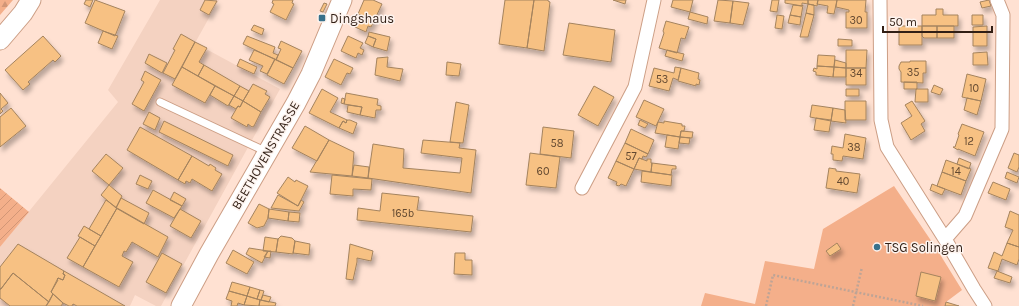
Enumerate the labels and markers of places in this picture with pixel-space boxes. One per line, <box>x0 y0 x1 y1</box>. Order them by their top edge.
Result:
place label: Dingshaus <box>330 11 394 26</box>
marker: Dingshaus <box>317 13 327 23</box>
place label: TSG Solingen <box>885 240 963 255</box>
marker: TSG Solingen <box>872 242 882 252</box>

